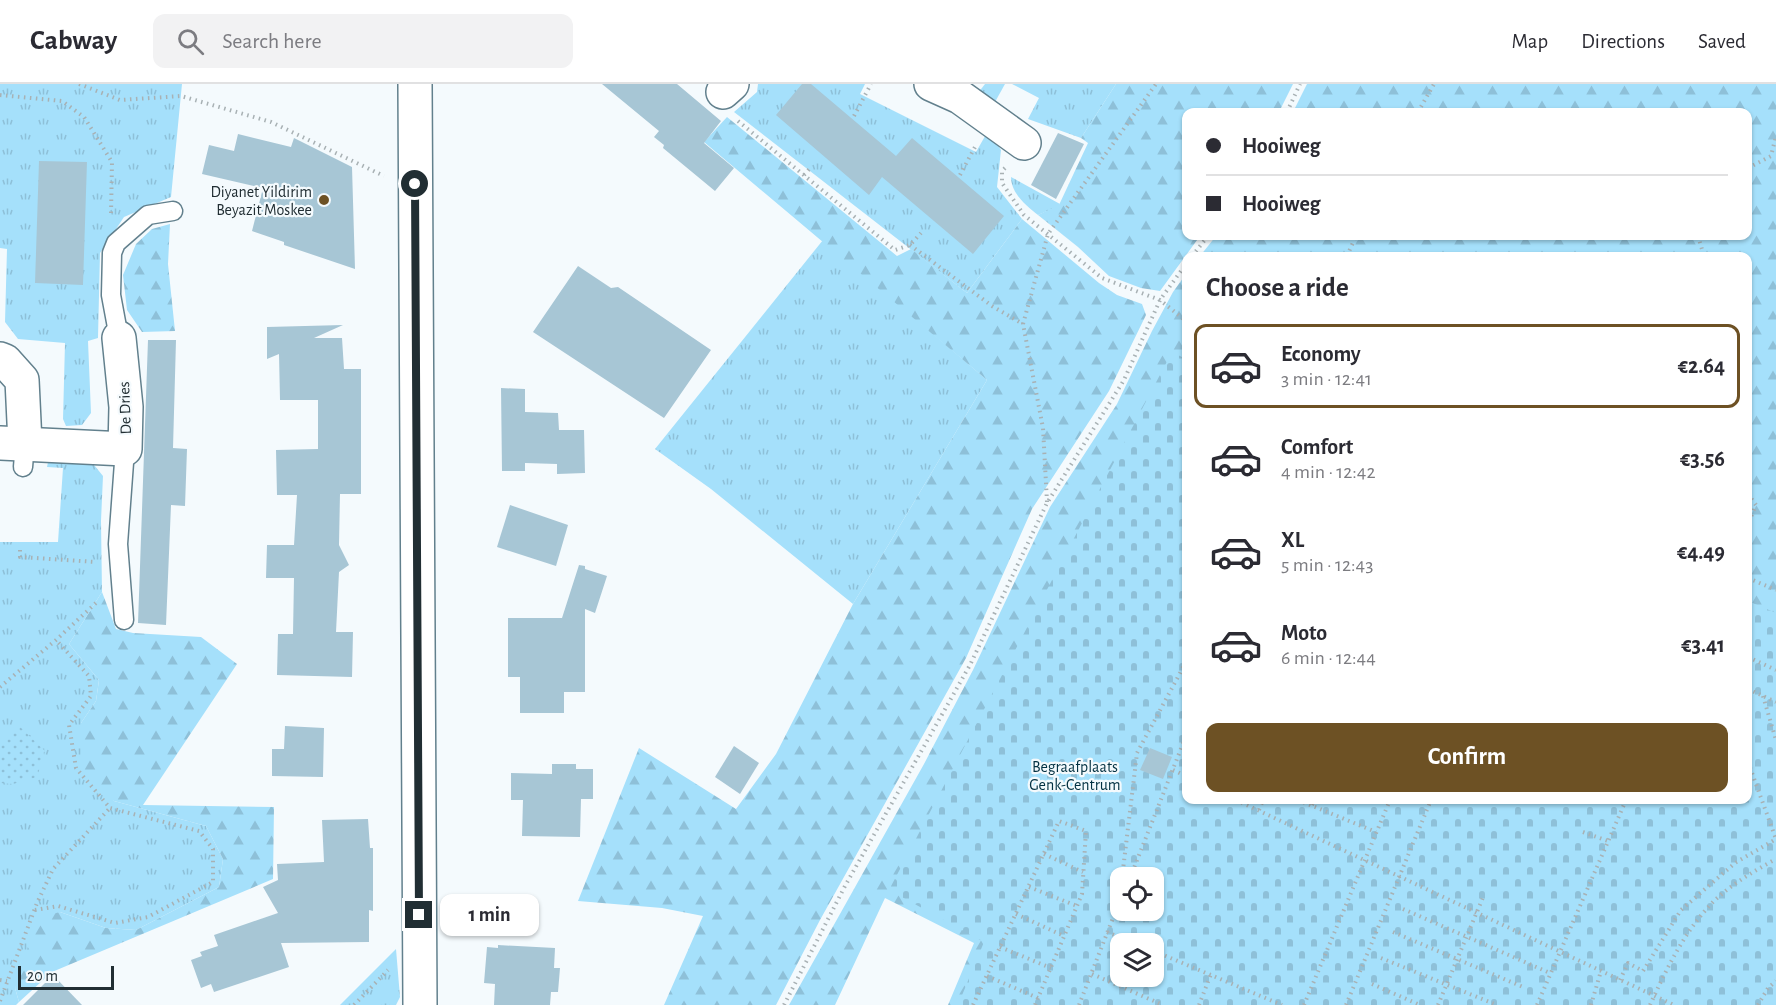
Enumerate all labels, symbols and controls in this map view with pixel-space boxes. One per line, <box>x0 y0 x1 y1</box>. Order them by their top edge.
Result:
search box <box>153 14 573 68</box>
icon: search <box>174 25 207 58</box>
text: Cabway <box>30 27 117 55</box>
text: Search here <box>222 30 322 52</box>
text: Map <box>1512 31 1548 52</box>
text: Directions <box>1581 31 1665 52</box>
text: Saved <box>1698 31 1746 52</box>
text: Hooiweg <box>1242 135 1321 157</box>
route start <box>401 170 428 197</box>
place label: Diyanet Yildirim Beyazit Moskee <box>210 184 312 219</box>
marker: Diyanet Yildirim Beyazit Moskee <box>317 193 331 207</box>
text: Hooiweg <box>1242 193 1321 215</box>
text: Choose a ride <box>1206 274 1349 301</box>
icon: car <box>1209 339 1263 393</box>
text: Economy <box>1281 343 1361 365</box>
text: €2.64 <box>1678 355 1725 377</box>
text: 3 min · 12:41 <box>1281 369 1372 389</box>
street label: De Dries <box>116 381 134 435</box>
icon: car <box>1209 432 1263 486</box>
text: Comfort <box>1281 436 1353 458</box>
text: €3.56 <box>1680 448 1725 470</box>
text: 4 min · 12:42 <box>1281 462 1376 482</box>
icon: car <box>1209 525 1263 579</box>
text: XL <box>1281 529 1304 551</box>
text: €4.49 <box>1677 541 1725 563</box>
text: 5 min · 12:43 <box>1281 555 1373 575</box>
icon: car <box>1209 618 1263 672</box>
text: Moto <box>1281 622 1327 644</box>
text: €3.41 <box>1681 634 1725 656</box>
text: 6 min · 12:44 <box>1281 648 1376 668</box>
button: Confirm <box>1206 723 1728 792</box>
park label: Begraafplaats Genk-Centrum <box>1029 759 1121 793</box>
map controls <box>1110 867 1164 987</box>
button: locate <box>1110 867 1164 921</box>
callout: 1 min <box>440 894 539 936</box>
route end <box>405 901 432 928</box>
text: 1 min <box>468 905 511 925</box>
button: layers <box>1110 933 1164 987</box>
scale bar <box>18 963 114 990</box>
text: 20 m <box>27 968 58 984</box>

